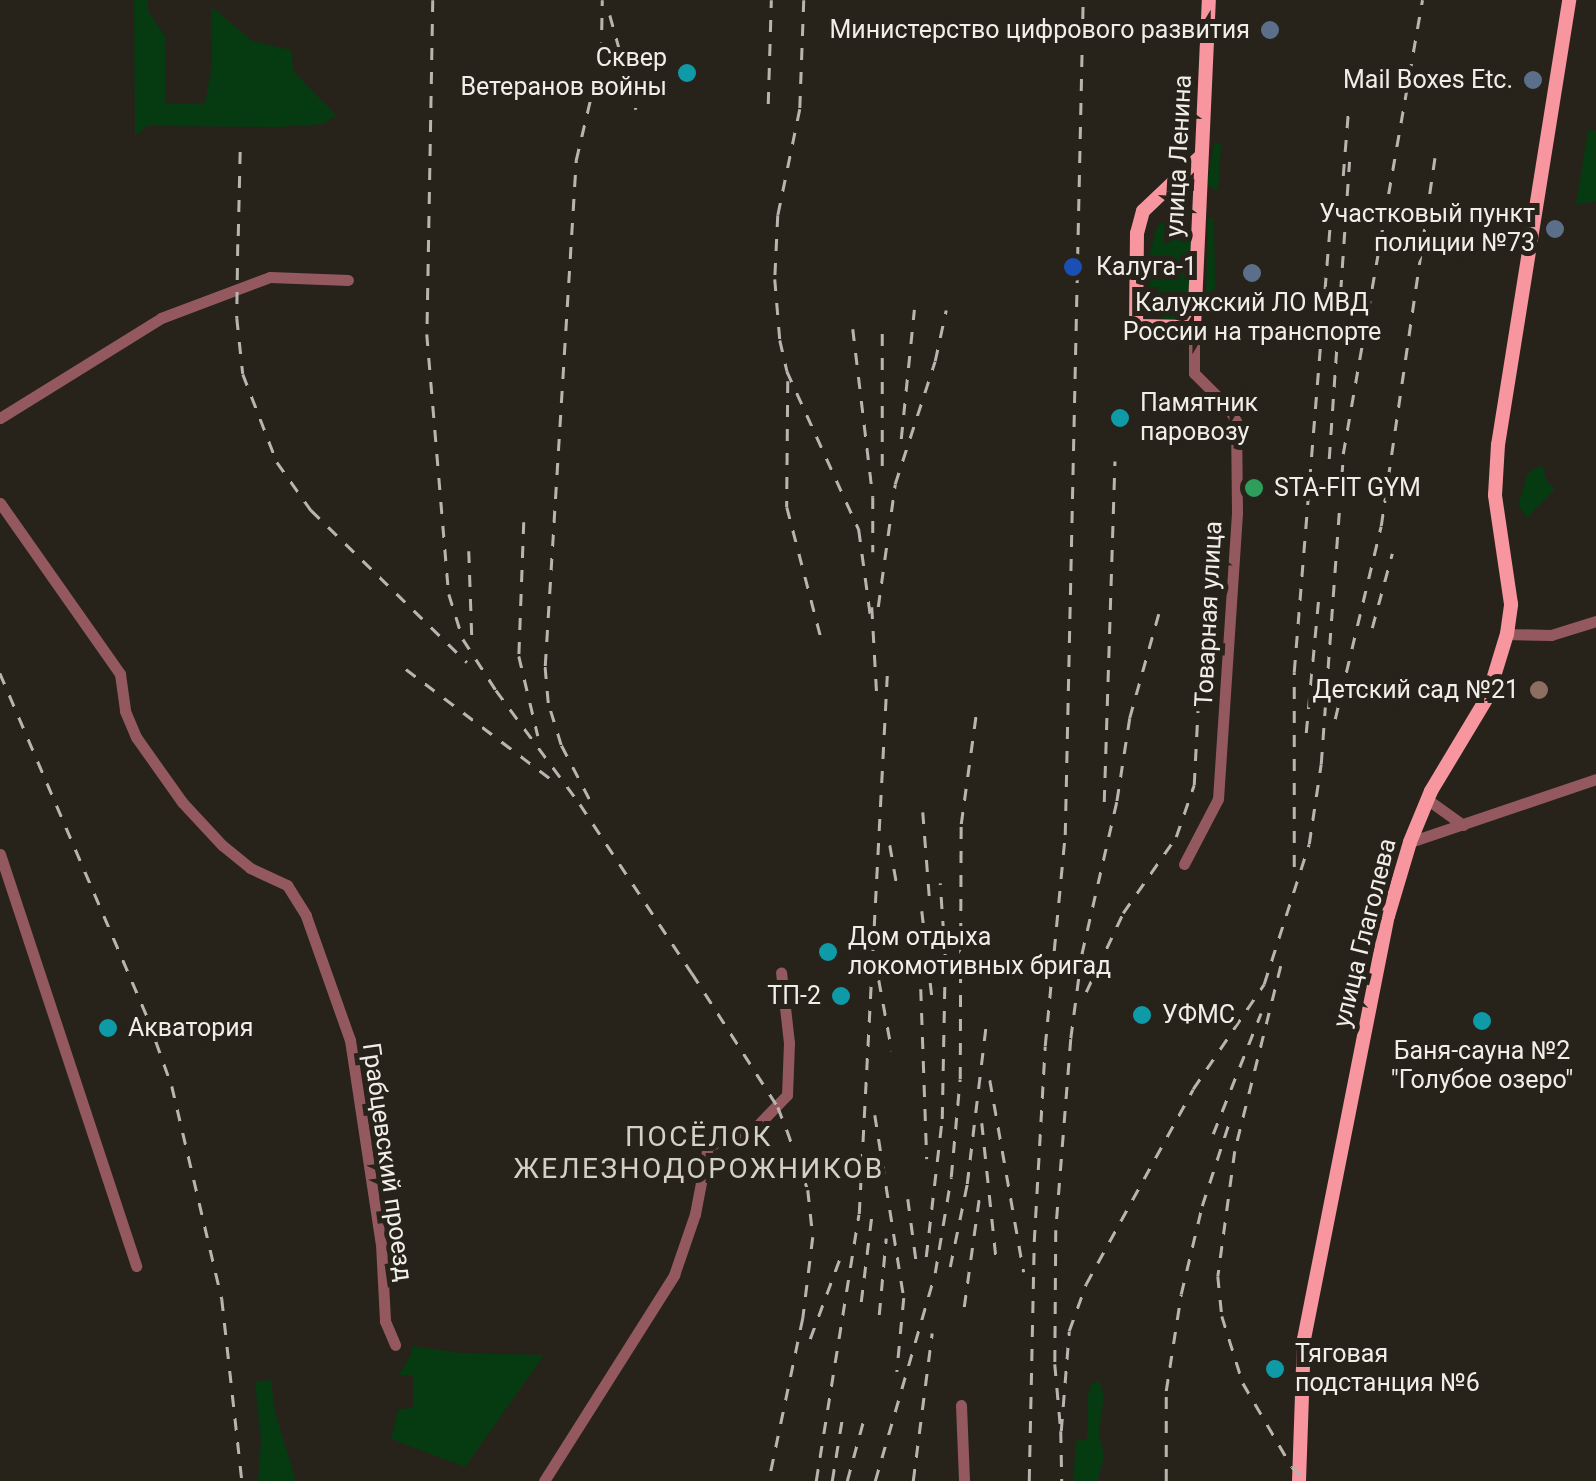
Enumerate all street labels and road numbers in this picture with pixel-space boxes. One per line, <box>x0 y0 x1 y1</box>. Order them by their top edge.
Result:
street label: улица Ленина <box>1160 74 1198 238</box>
street label: Товарная улица <box>1189 520 1229 708</box>
street label: улица Глаголева <box>1327 835 1403 1031</box>
street label: Грабцевский проезд <box>355 1041 419 1283</box>

